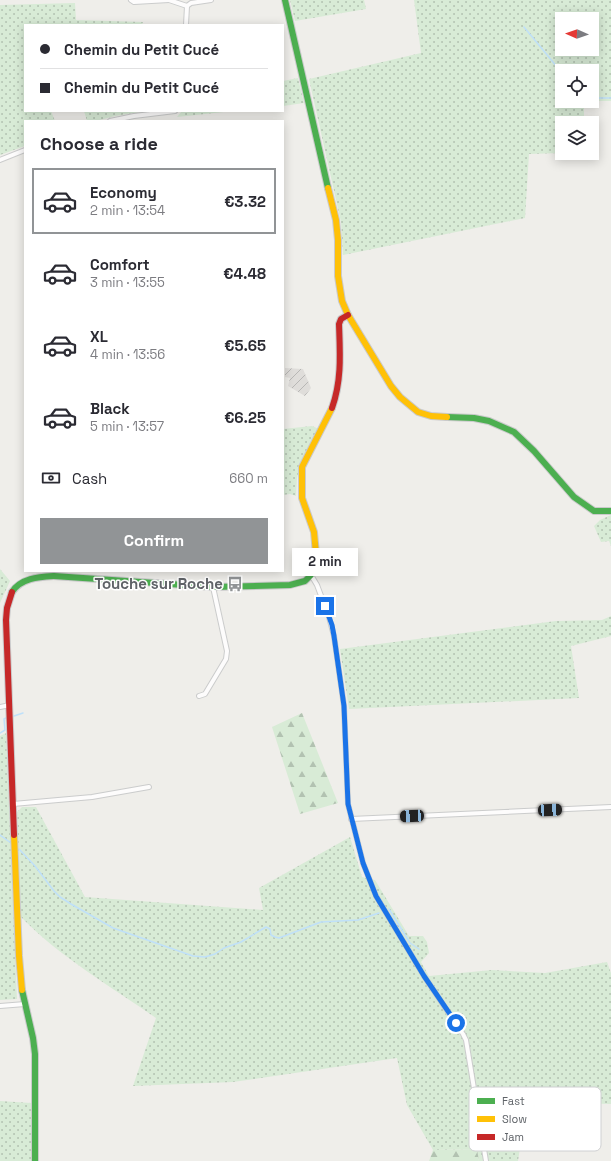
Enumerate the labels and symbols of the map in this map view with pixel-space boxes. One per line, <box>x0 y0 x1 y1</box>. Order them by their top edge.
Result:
north arrow <box>555 12 599 56</box>
callout: 2 min <box>292 548 358 576</box>
place label: Touche sur Roche <box>94 574 223 593</box>
bus stop icon: Touche sur Roche <box>226 575 244 593</box>
route end <box>316 597 334 615</box>
car <box>538 803 562 817</box>
car <box>400 809 424 823</box>
route start <box>447 1014 465 1032</box>
legend <box>469 1087 601 1151</box>
text: Fast <box>502 1094 525 1108</box>
text: Slow <box>502 1112 527 1126</box>
text: Jam <box>502 1130 524 1144</box>

